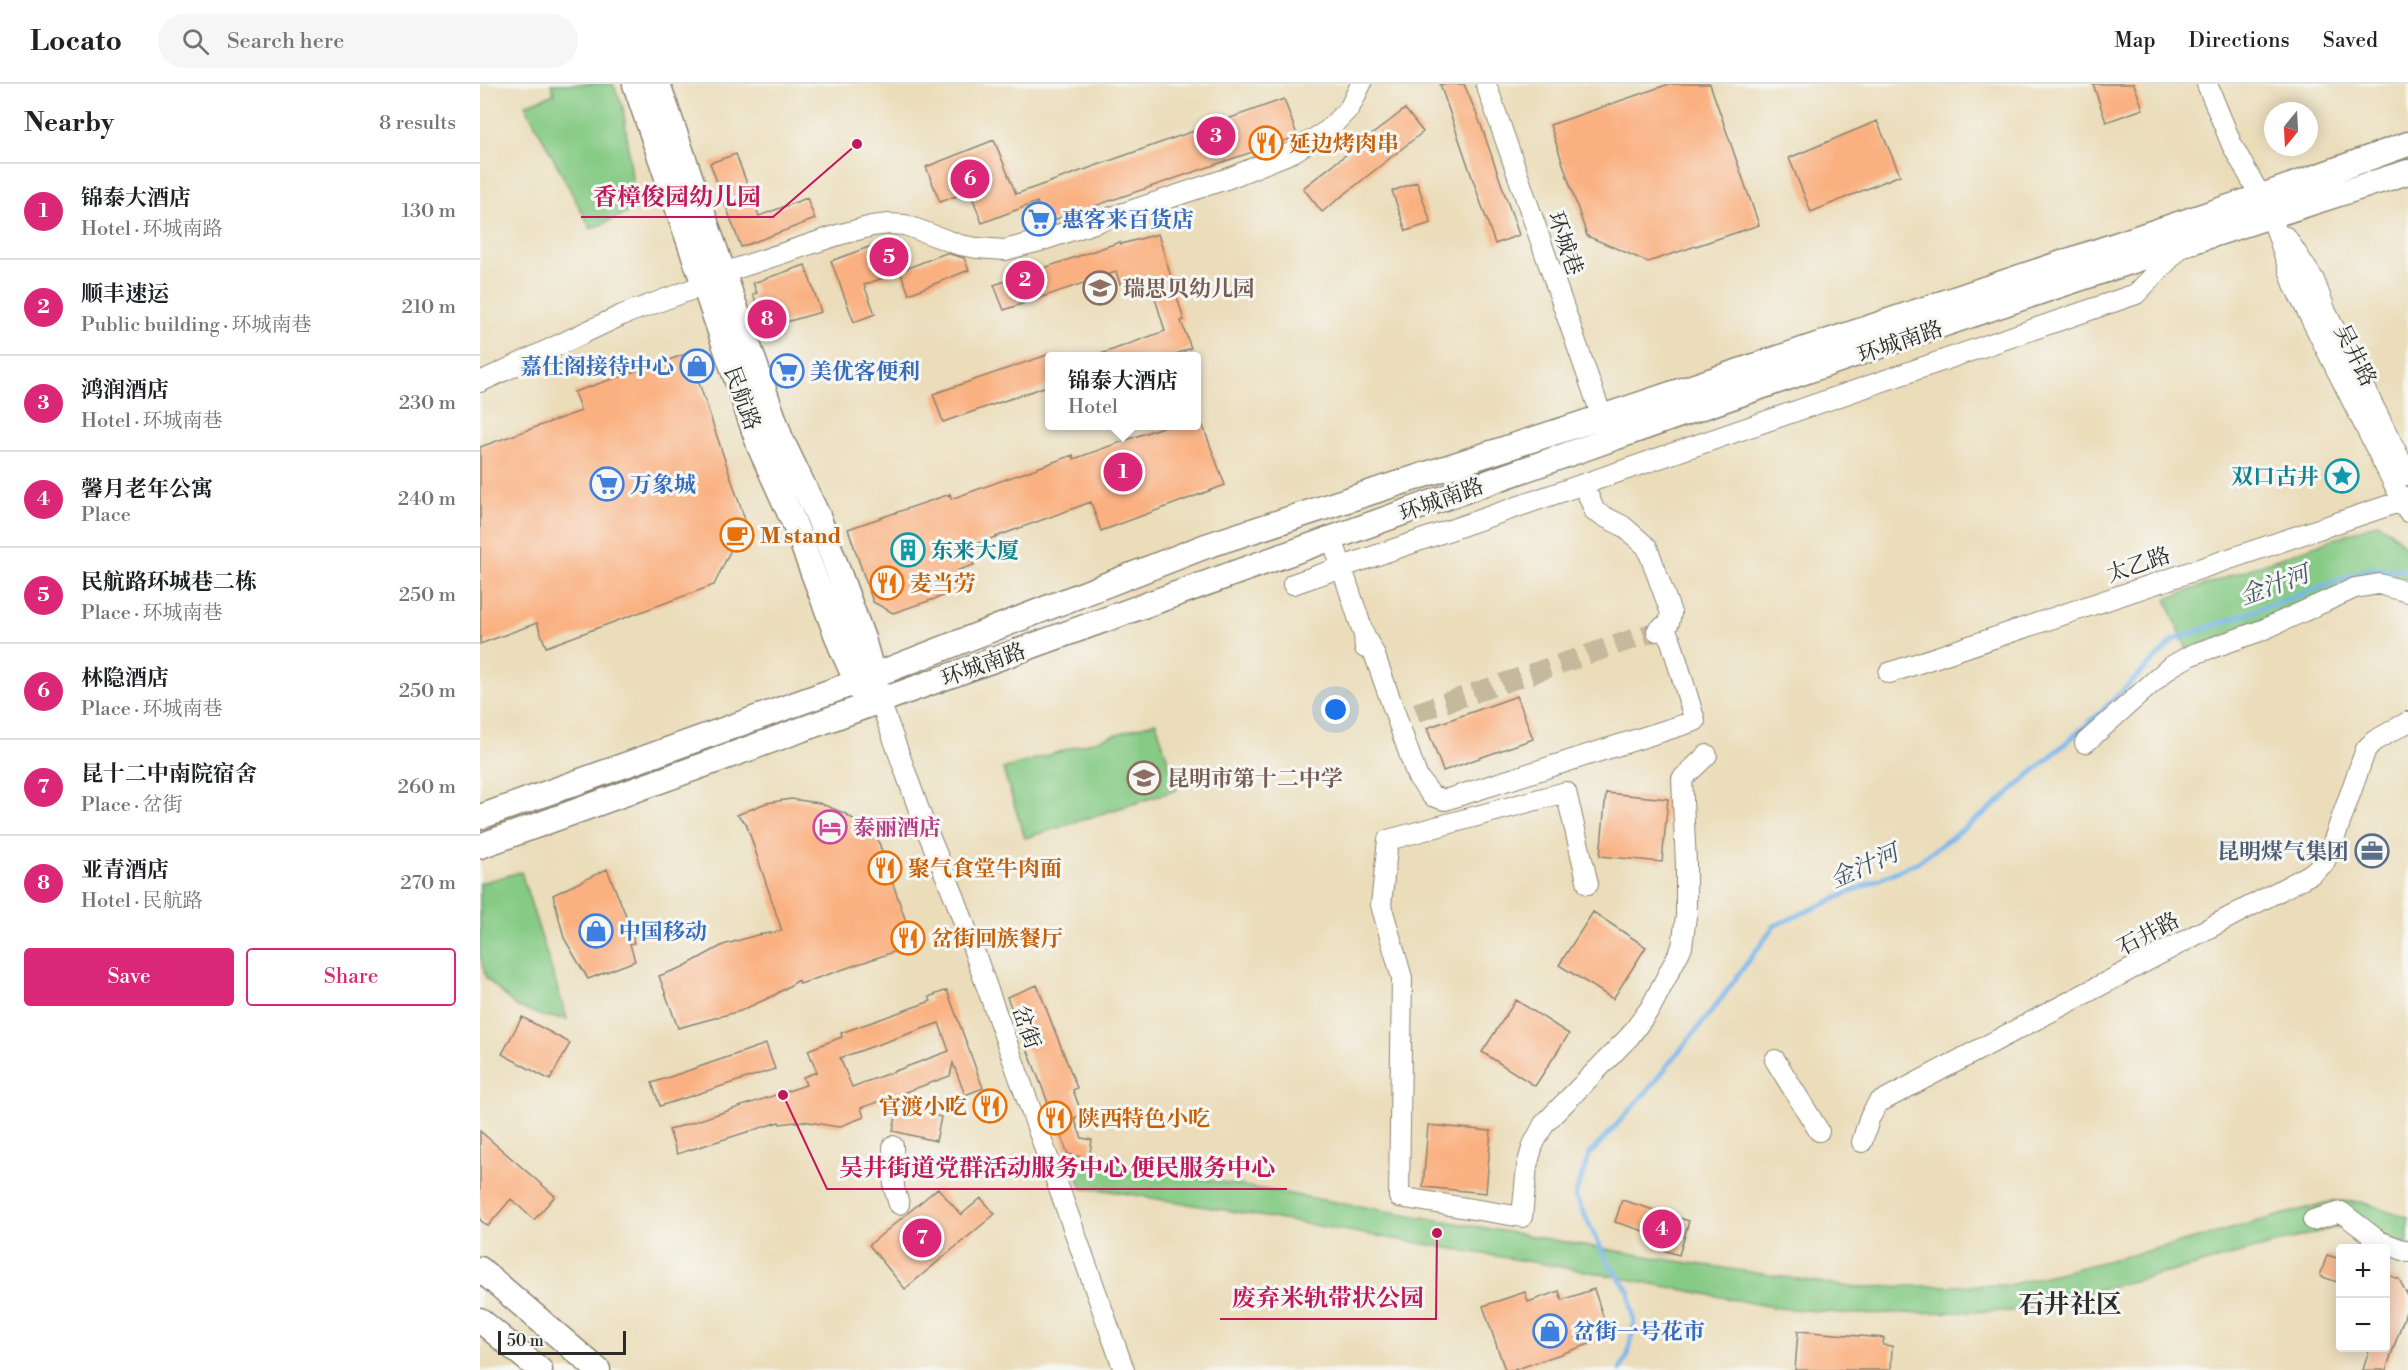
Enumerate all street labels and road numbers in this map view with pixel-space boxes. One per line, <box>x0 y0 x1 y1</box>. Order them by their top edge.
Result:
street label: 环城巷 <box>1541 208 1588 279</box>
street label: 环城南路 <box>1854 315 1946 370</box>
street label: 吴井路 <box>2328 320 2382 391</box>
street label: 民航路 <box>718 363 766 434</box>
street label: 环城南路 <box>1396 473 1487 528</box>
street label: 太乙路 <box>2103 542 2174 589</box>
street label: 环城南路 <box>938 638 1029 693</box>
street label: 石井路 <box>2113 907 2184 962</box>
street label: 岔街 <box>1005 1002 1046 1053</box>

